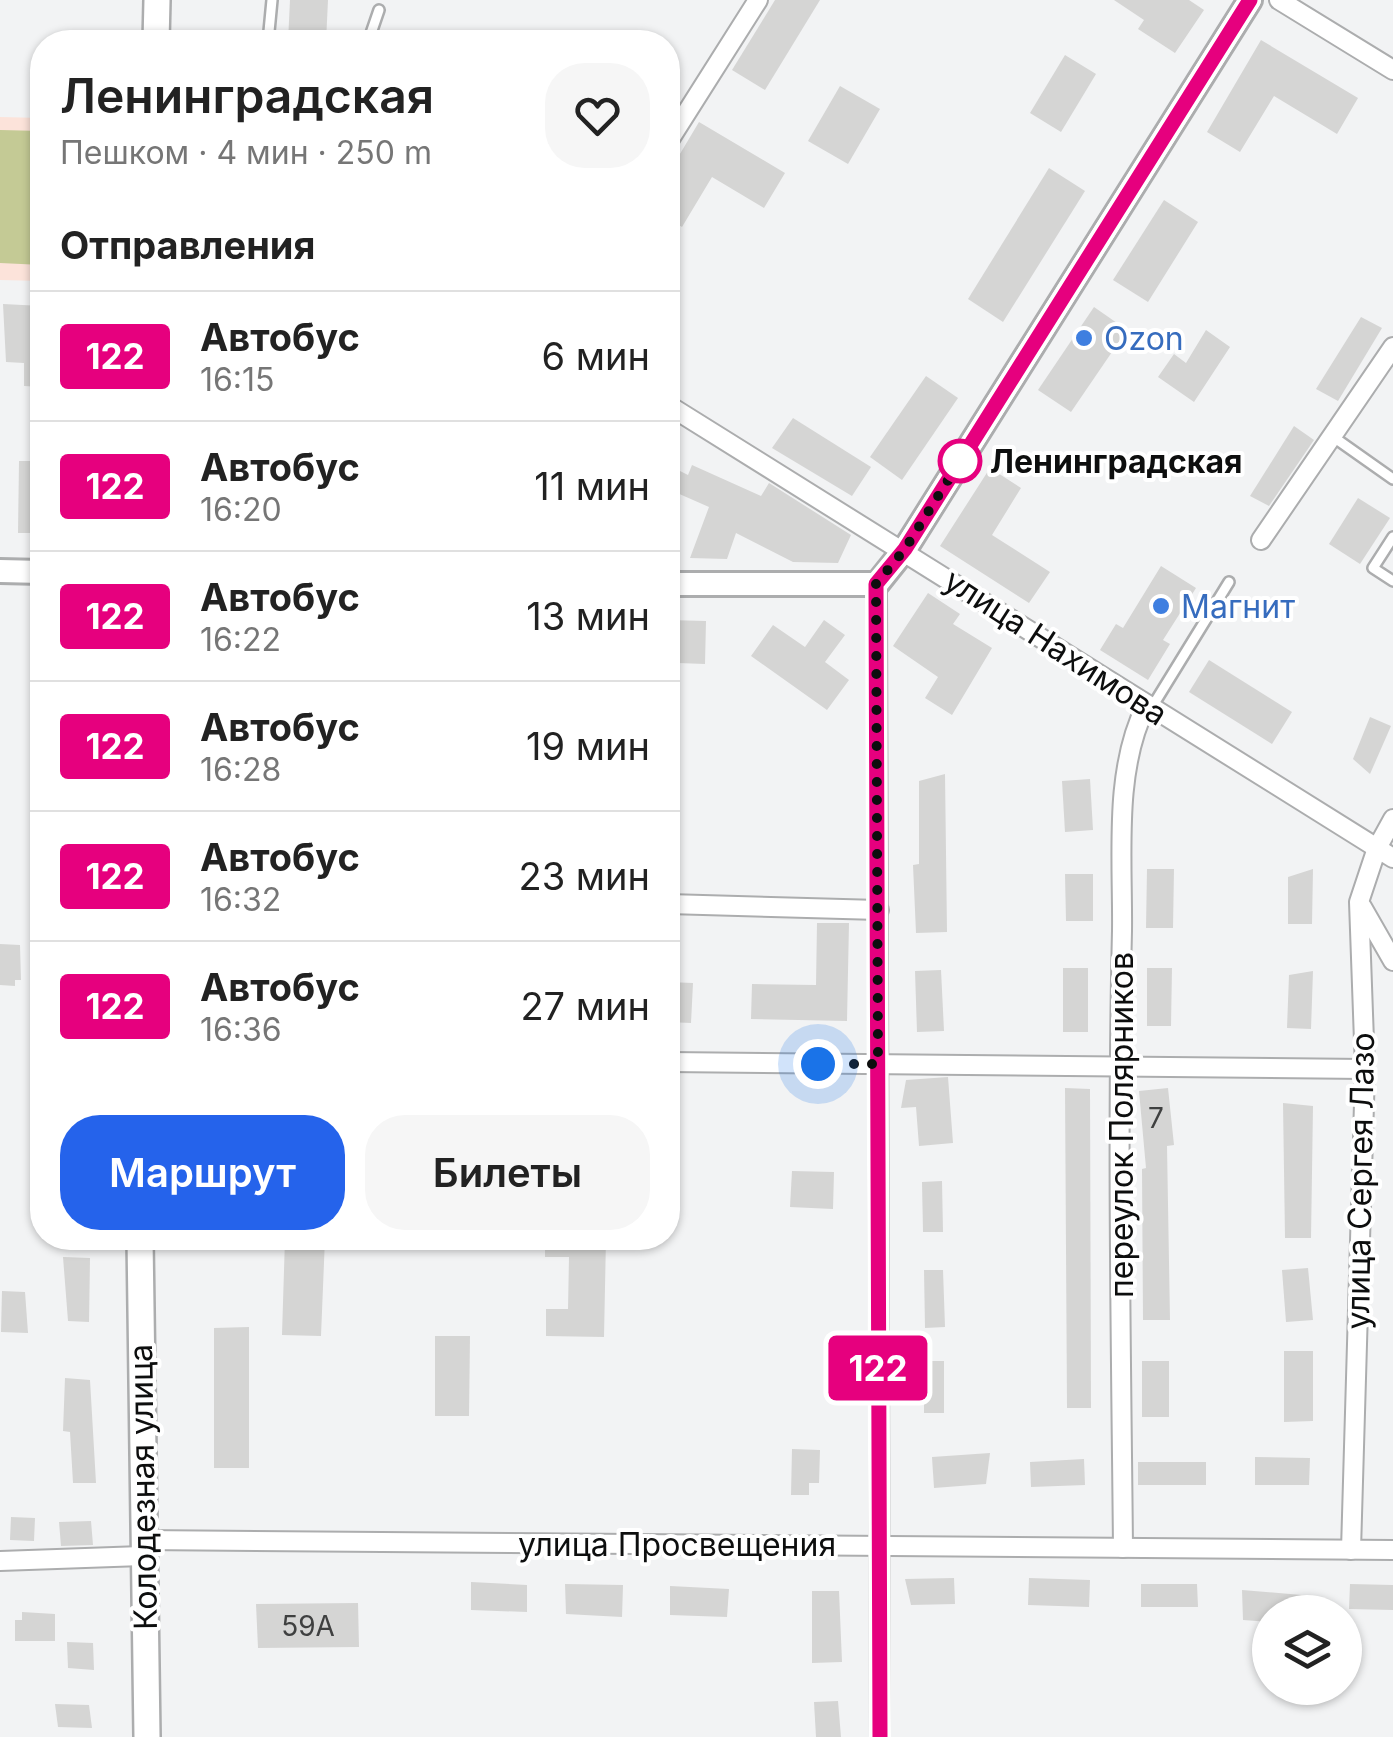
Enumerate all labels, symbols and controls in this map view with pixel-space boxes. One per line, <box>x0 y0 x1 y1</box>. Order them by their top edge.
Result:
button: heart <box>545 63 650 168</box>
text: Ленинградская <box>60 66 434 125</box>
text: Пешком · 4 мин · 250 m <box>60 133 432 172</box>
text: Отправления <box>60 222 315 268</box>
text: Автобус <box>200 314 360 360</box>
place label: Ozon <box>1104 319 1184 358</box>
marker: Ozon <box>1073 327 1095 349</box>
text: 6 мин <box>542 333 650 379</box>
text: 122 <box>85 335 145 377</box>
text: 16:15 <box>200 360 275 399</box>
marker: Ленинградская <box>939 440 981 482</box>
place label: Ленинградская <box>990 442 1243 481</box>
text: Автобус <box>200 444 360 490</box>
text: 11 мин <box>534 463 650 509</box>
text: 122 <box>85 465 145 507</box>
text: 16:20 <box>200 490 282 529</box>
street label: улица Нахимова <box>937 560 1175 734</box>
text: Автобус <box>200 574 360 620</box>
place label: Магнит <box>1181 587 1295 626</box>
text: 13 мин <box>526 593 650 639</box>
text: 122 <box>85 595 145 637</box>
marker: Магнит <box>1150 595 1172 617</box>
text: 16:22 <box>200 620 281 659</box>
text: Автобус <box>200 704 360 750</box>
text: 19 мин <box>526 723 650 769</box>
text: 122 <box>85 725 145 767</box>
text: 16:28 <box>200 750 281 789</box>
text: Автобус <box>200 834 360 880</box>
text: 23 мин <box>518 853 650 899</box>
text: 122 <box>85 855 145 897</box>
text: 16:32 <box>200 880 281 919</box>
street label: переулок Полярников <box>1102 952 1141 1298</box>
text: Автобус <box>200 964 360 1010</box>
text: 27 мин <box>520 983 650 1029</box>
text: 122 <box>85 985 145 1027</box>
text: 16:36 <box>200 1010 282 1049</box>
street label: улица Сергея Лазо <box>1338 1032 1382 1330</box>
your location <box>793 1039 843 1089</box>
house number: 7 <box>1148 1101 1164 1135</box>
button: Маршрут <box>60 1115 345 1230</box>
button: Билеты <box>365 1115 650 1230</box>
line badge: 122 <box>820 1336 936 1400</box>
street label: Колодезная улица <box>121 1344 165 1630</box>
text: 122 <box>848 1347 908 1389</box>
street label: улица Просвещения <box>518 1525 836 1564</box>
map controls <box>1252 1595 1362 1705</box>
button: layers <box>1252 1595 1362 1705</box>
house number: 59А <box>281 1609 335 1643</box>

